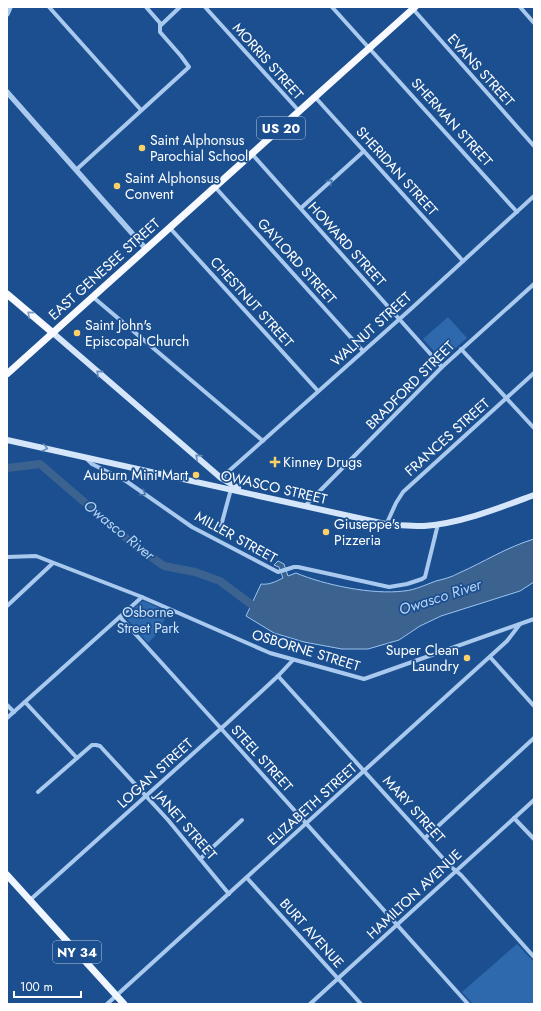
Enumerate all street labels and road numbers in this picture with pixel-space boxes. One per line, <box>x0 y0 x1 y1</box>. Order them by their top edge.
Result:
street label: MORRIS STREET <box>228 18 308 104</box>
street label: EVANS STREET <box>443 29 519 111</box>
street label: SHERMAN STREET <box>407 73 497 171</box>
road number: US 20 <box>257 117 305 139</box>
street label: SHERIDAN STREET <box>351 122 443 220</box>
street label: HOWARD STREET <box>303 197 391 291</box>
street label: EAST GENESEE STREET <box>44 213 164 324</box>
street label: GAYLORD STREET <box>253 214 341 309</box>
street label: CHESTNUT STREET <box>206 252 298 352</box>
street label: WALNUT STREET <box>326 287 416 371</box>
street label: BRADFORD STREET <box>361 336 459 434</box>
street label: FRANCES STREET <box>400 393 494 481</box>
street label: OWASCO STREET <box>219 465 330 509</box>
street label: MILLER STREET <box>191 506 281 568</box>
street label: OSBORNE STREET <box>249 624 363 676</box>
street label: STEEL STREET <box>226 720 298 796</box>
street label: LOGAN STREET <box>113 733 198 812</box>
street label: ELIZABETH STREET <box>263 758 362 850</box>
street label: MARY STREET <box>378 771 450 847</box>
street label: JANET STREET <box>149 785 222 864</box>
street label: HAMILTON AVENUE <box>362 845 466 943</box>
street label: BURT AVENUE <box>275 894 349 972</box>
road number: NY 34 <box>53 941 101 963</box>

